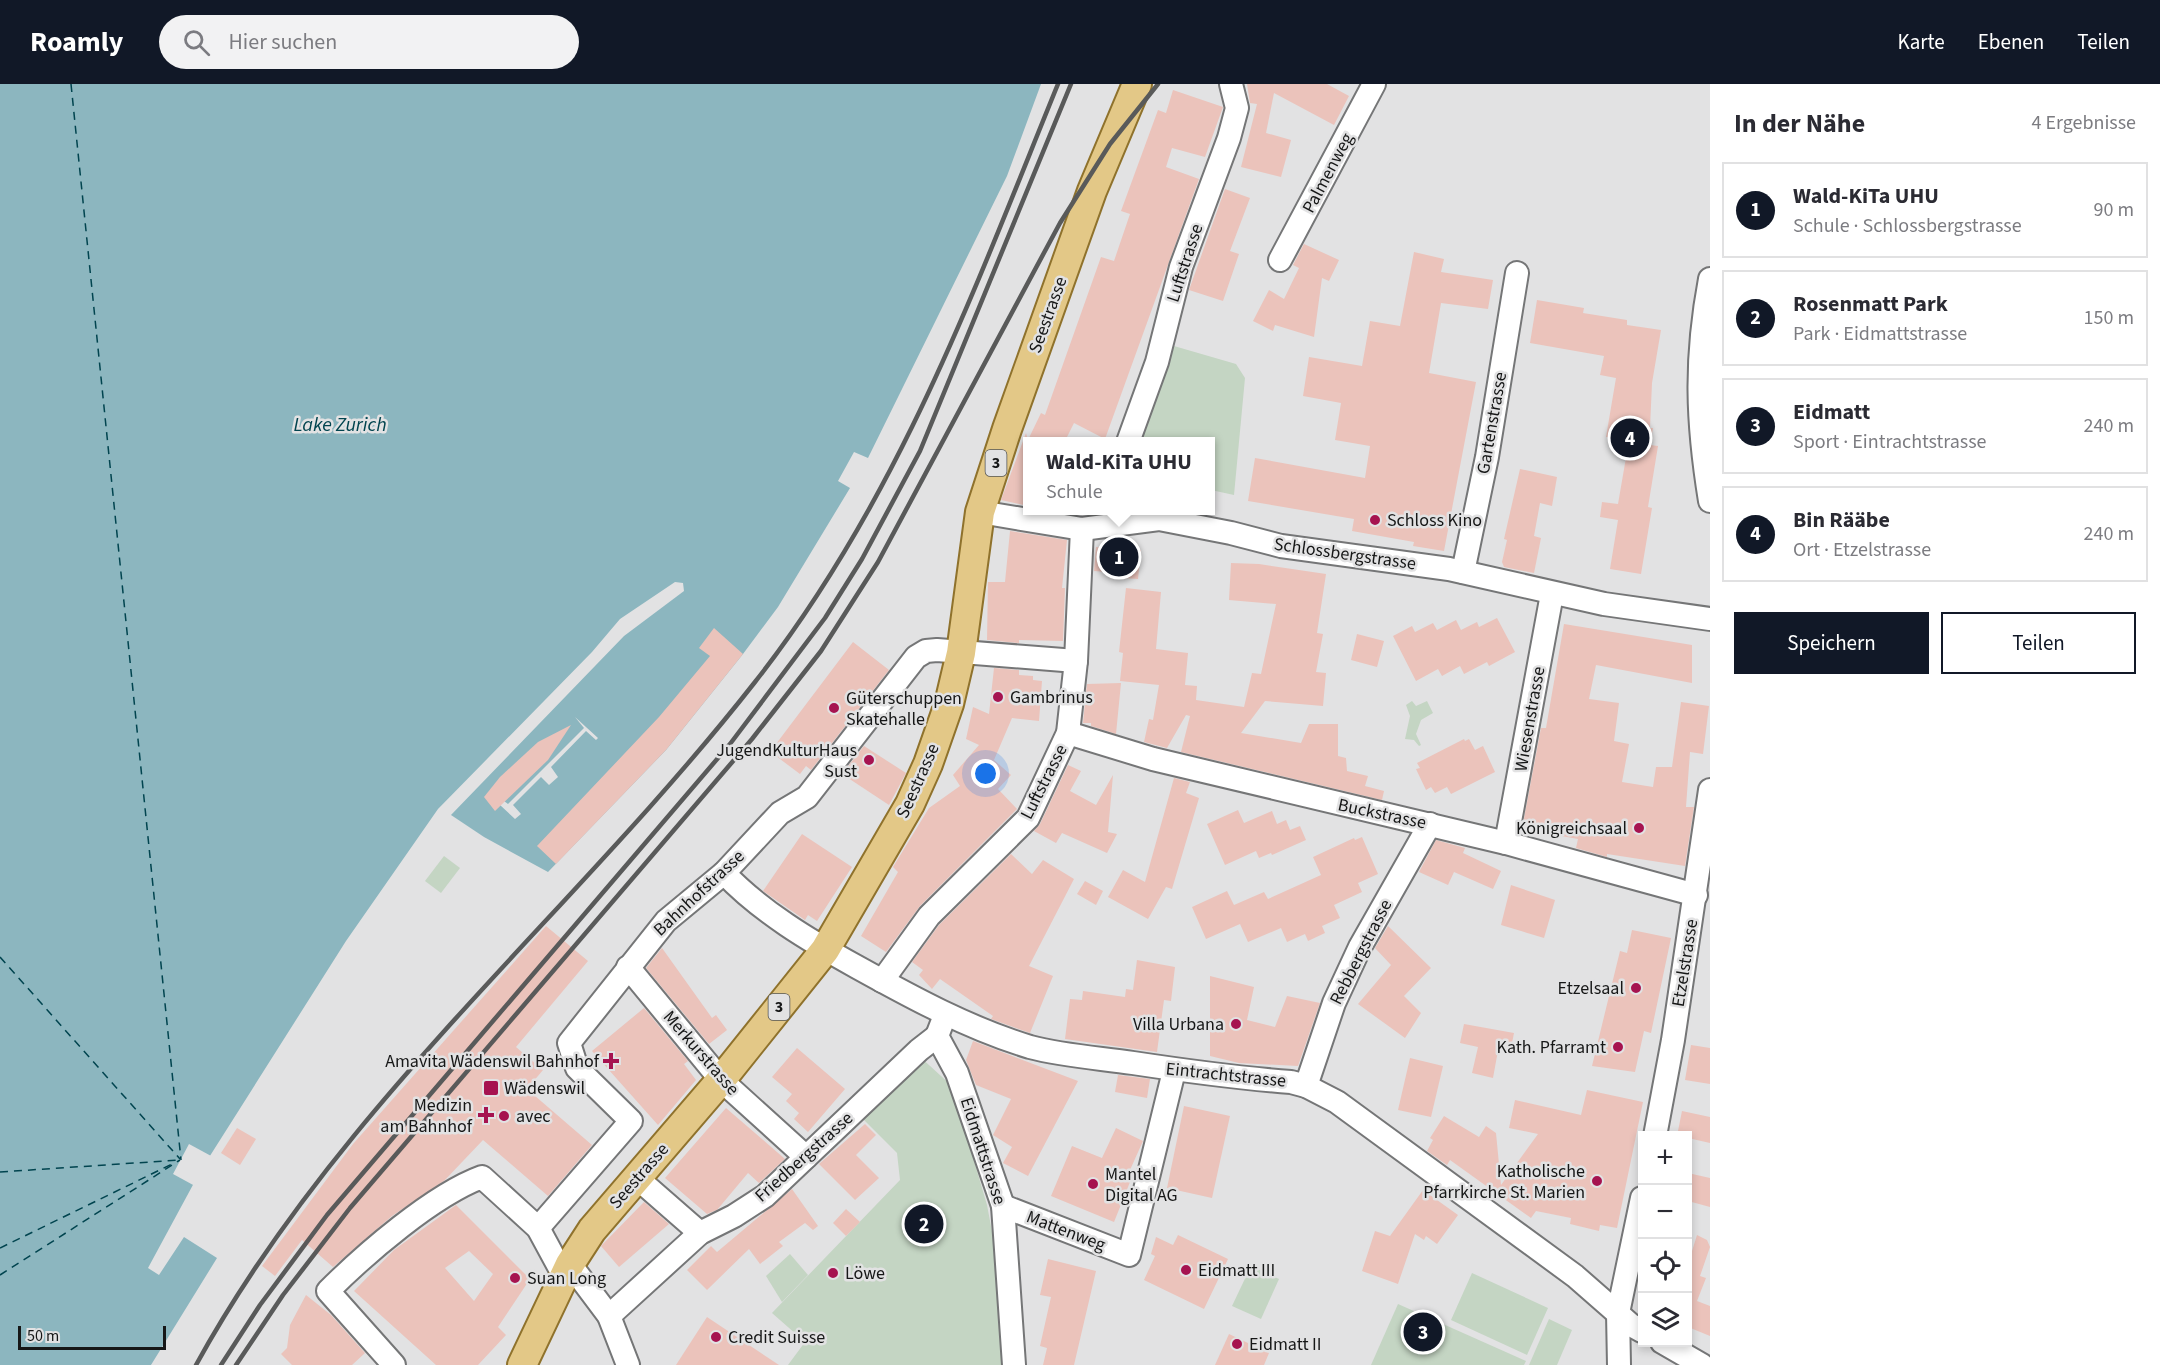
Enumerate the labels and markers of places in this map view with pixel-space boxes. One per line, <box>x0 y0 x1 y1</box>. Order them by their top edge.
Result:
pin: 4 <box>1610 416 1650 460</box>
place label: Schloss Kino <box>1387 508 1482 533</box>
marker: Schloss Kino <box>1368 513 1382 527</box>
pin: 1 <box>1100 534 1138 580</box>
place label: Gambrinus <box>1010 685 1093 710</box>
place label: Güterschuppen Skatehalle <box>846 686 962 732</box>
marker: Gambrinus <box>991 690 1005 704</box>
marker: Güterschuppen Skatehalle <box>827 701 841 715</box>
place label: JugendKulturHaus Sust <box>716 738 857 784</box>
marker: JugendKulturHaus Sust <box>862 753 876 767</box>
place label: Königreichsaal <box>1516 816 1627 841</box>
marker: Königreichsaal <box>1632 821 1646 835</box>
place label: Etzelsaal <box>1558 976 1624 1001</box>
marker: Etzelsaal <box>1629 981 1643 995</box>
place label: Villa Urbana <box>1133 1012 1224 1037</box>
marker: Villa Urbana <box>1229 1017 1243 1031</box>
place label: Kath. Pfarramt <box>1496 1035 1606 1060</box>
marker: Kath. Pfarramt <box>1611 1040 1625 1054</box>
place label: Amavita Wädenswil Bahnhof <box>385 1049 600 1074</box>
marker: Amavita Wädenswil Bahnhof <box>604 1054 618 1068</box>
place label: Wädenswil <box>504 1076 585 1101</box>
marker: Wädenswil <box>482 1079 500 1097</box>
place label: Medizin am Bahnhof <box>380 1093 473 1139</box>
place label: avec <box>516 1104 551 1129</box>
marker: Medizin am Bahnhof <box>477 1106 495 1124</box>
marker: avec <box>497 1109 511 1123</box>
place label: Katholische Pfarrkirche St. Marien <box>1423 1159 1585 1205</box>
place label: Mantel Digital AG <box>1105 1162 1178 1208</box>
marker: Katholische Pfarrkirche St. Marien <box>1590 1174 1604 1188</box>
marker: Mantel Digital AG <box>1086 1177 1100 1191</box>
pin: 2 <box>904 1202 944 1246</box>
place label: Eidmatt III <box>1198 1258 1275 1283</box>
place label: Löwe <box>845 1261 885 1286</box>
marker: Eidmatt III <box>1179 1263 1193 1277</box>
place label: Suan Long <box>527 1266 606 1291</box>
marker: Löwe <box>826 1266 840 1280</box>
marker: Suan Long <box>508 1271 522 1285</box>
pin: 3 <box>1404 1310 1442 1354</box>
place label: Credit Suisse <box>728 1325 825 1350</box>
marker: Credit Suisse <box>709 1330 723 1344</box>
place label: Eidmatt II <box>1249 1332 1322 1357</box>
marker: Eidmatt II <box>1230 1337 1244 1351</box>

